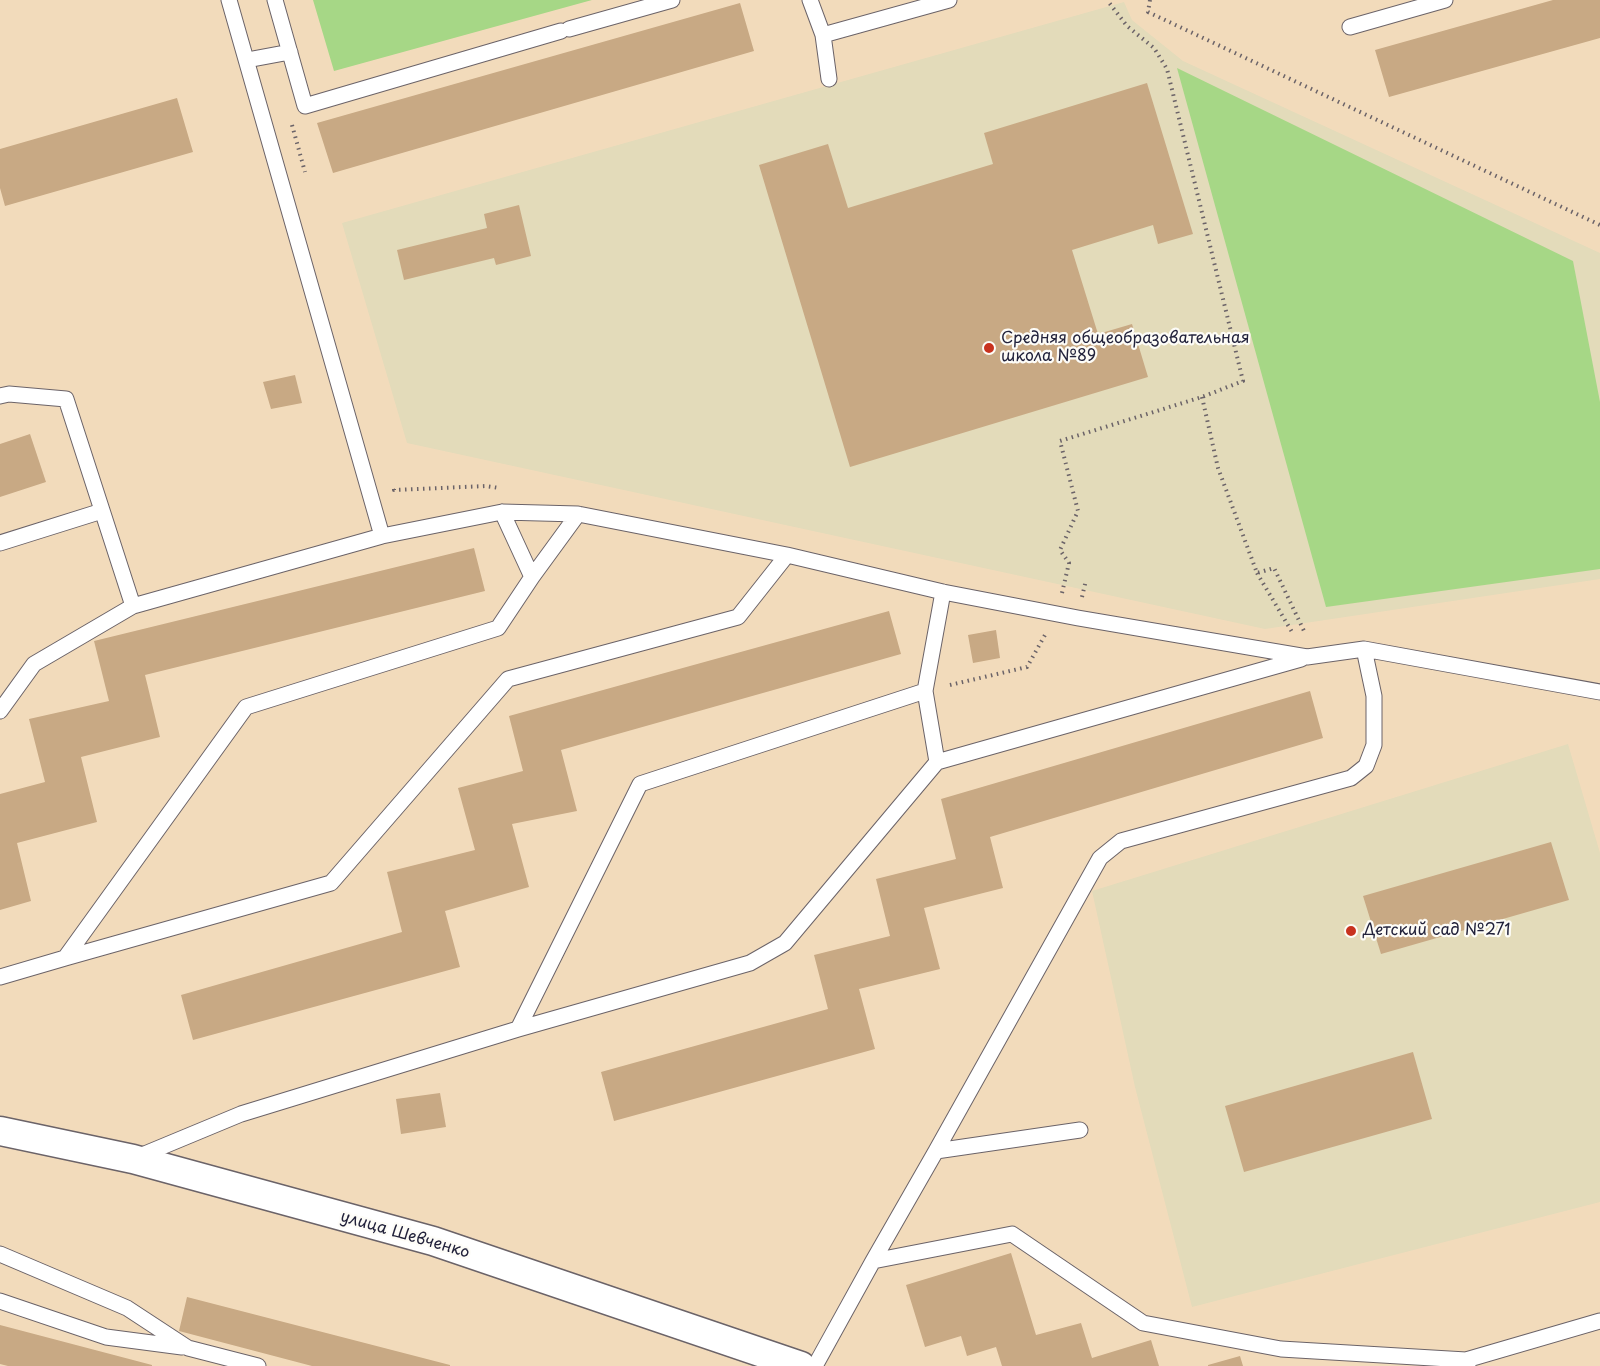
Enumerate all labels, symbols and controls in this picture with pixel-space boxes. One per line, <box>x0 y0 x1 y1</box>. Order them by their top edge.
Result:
place label: Средняя общеобразовательная школа №89 <box>1001 329 1250 367</box>
marker: Средняя общеобразовательная школа №89 <box>982 341 996 355</box>
place label: Детский сад №271 <box>1363 921 1511 941</box>
marker: Детский сад №271 <box>1344 924 1358 938</box>
street label: улица Шевченко <box>338 1207 472 1263</box>

